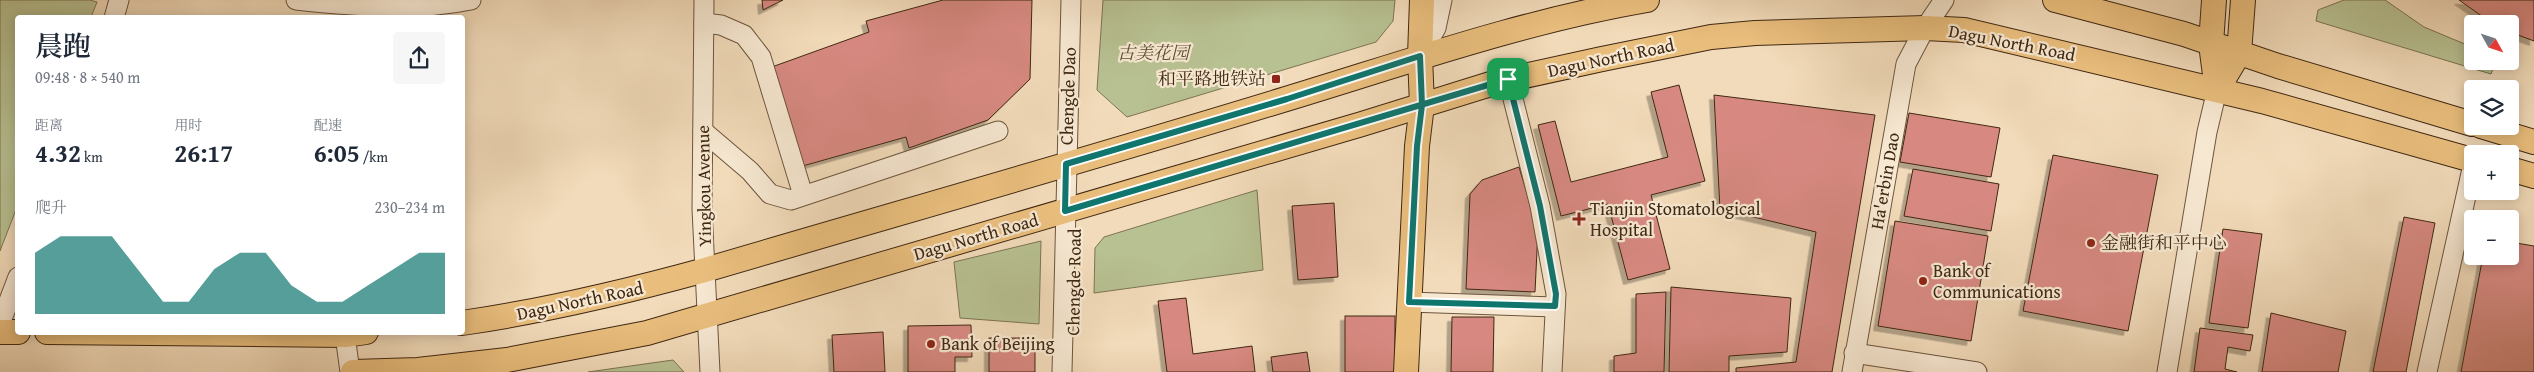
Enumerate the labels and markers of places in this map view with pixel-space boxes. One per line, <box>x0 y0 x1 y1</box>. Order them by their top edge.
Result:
pin <box>1487 58 1529 100</box>
place label: 和平路地铁站 <box>1158 65 1266 92</box>
marker: 和平路地铁站 <box>1270 73 1282 85</box>
place label: Tianjin Stomatological Hospital <box>1590 195 1761 243</box>
marker: Tianjin Stomatological Hospital <box>1572 212 1586 226</box>
place label: 金融街和平中心 <box>2101 229 2227 256</box>
marker: 金融街和平中心 <box>2085 237 2097 249</box>
place label: Bank of Communications <box>1933 257 2061 305</box>
marker: Bank of Communications <box>1917 275 1929 287</box>
place label: Bank of Beijing <box>941 330 1055 357</box>
marker: Bank of Beijing <box>925 338 937 350</box>

